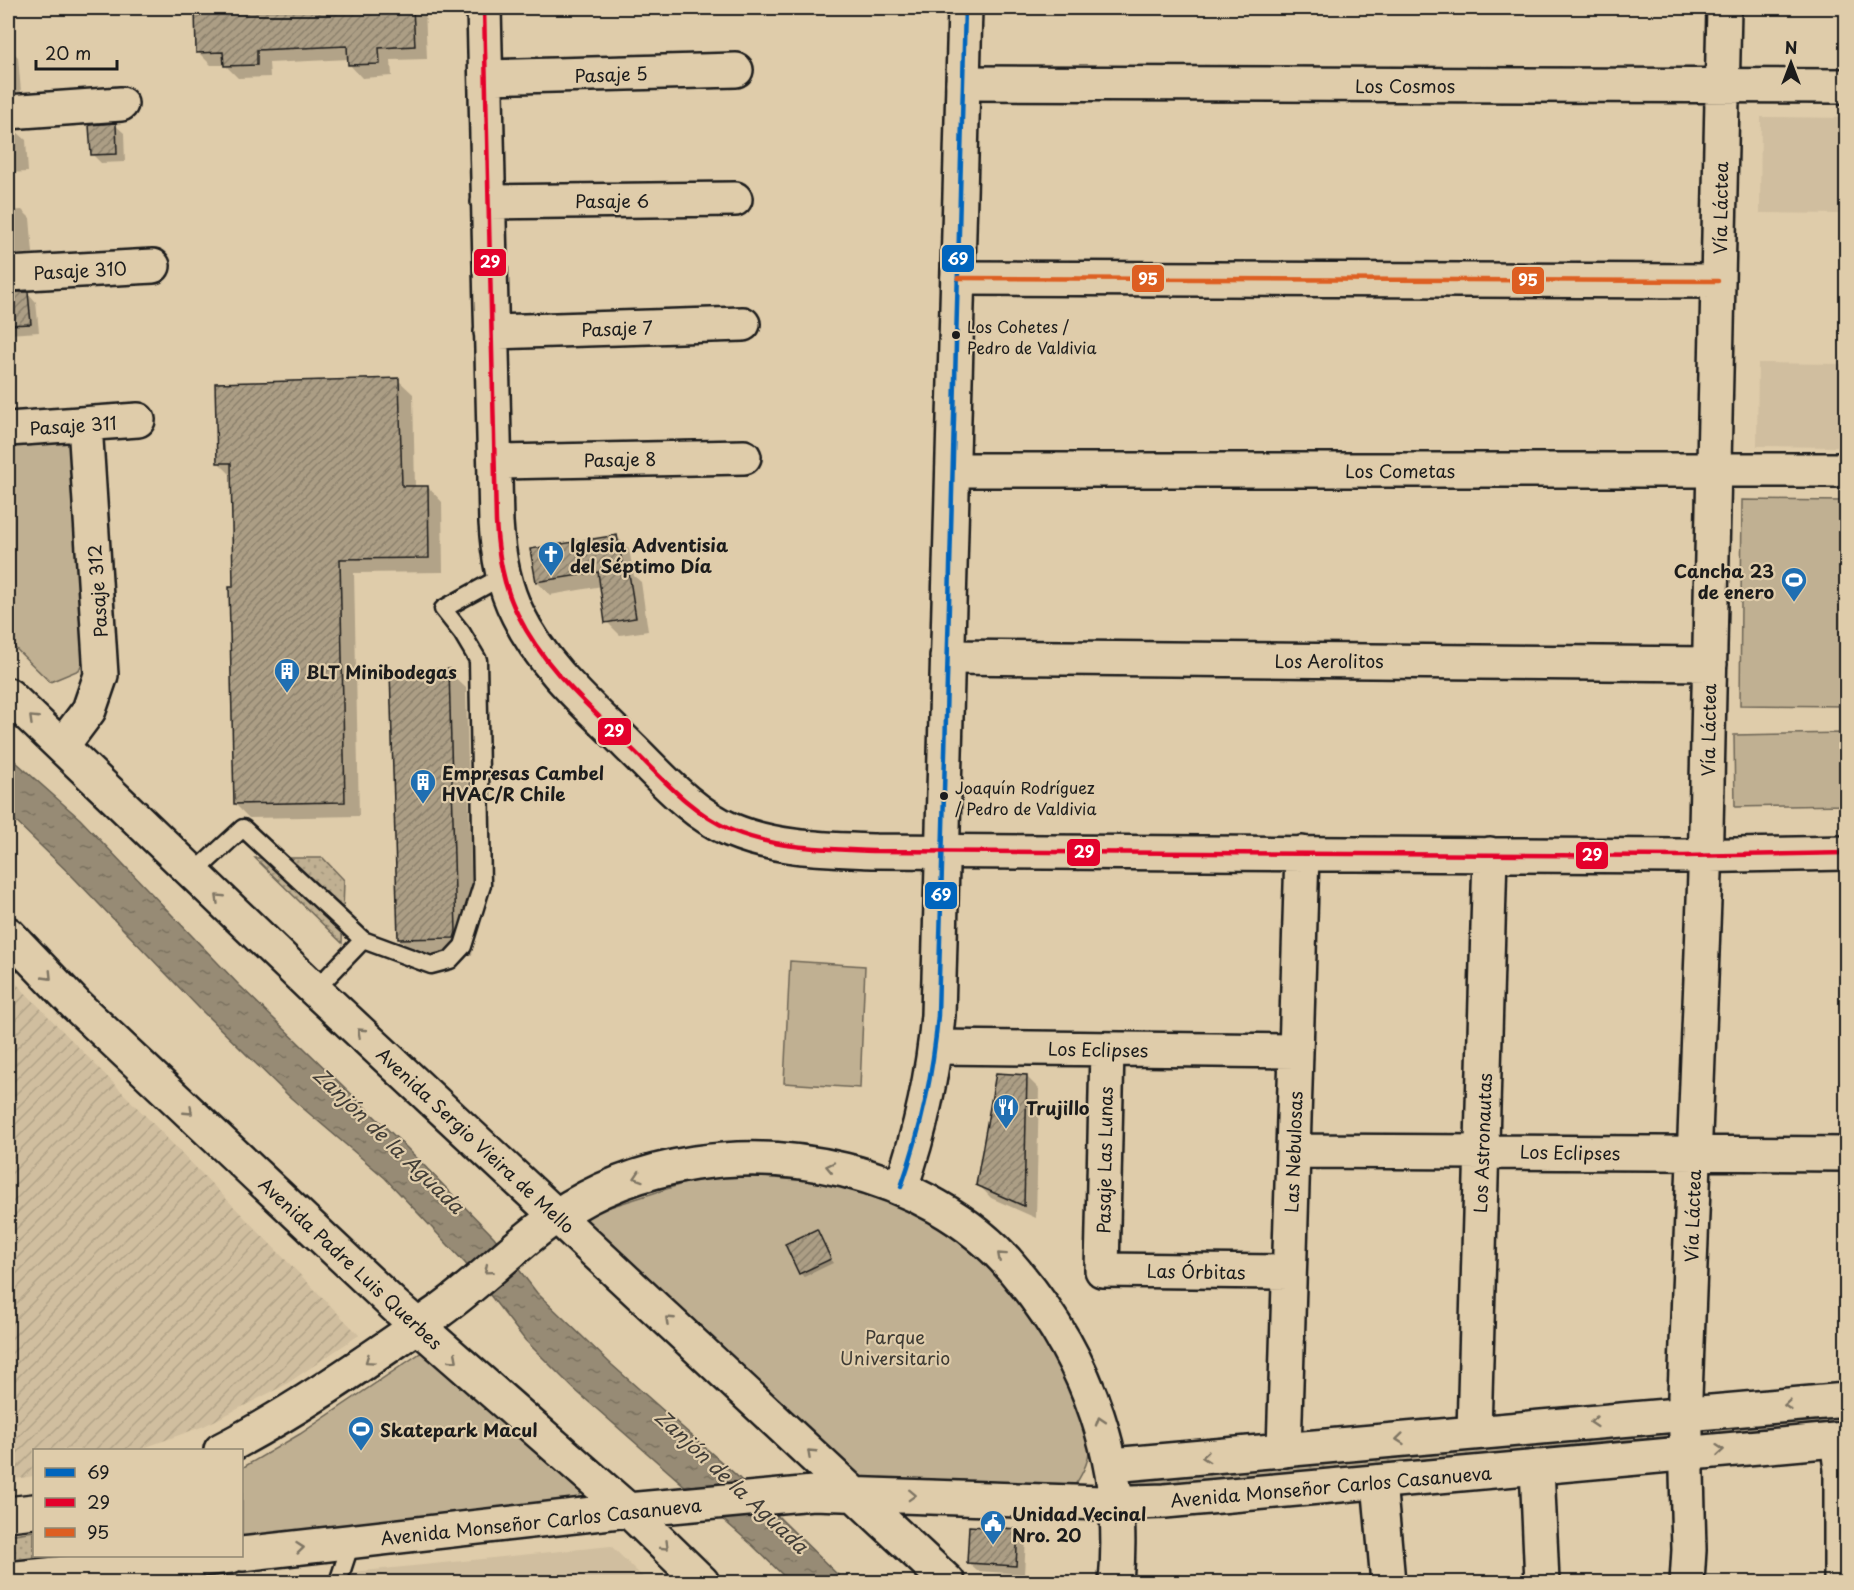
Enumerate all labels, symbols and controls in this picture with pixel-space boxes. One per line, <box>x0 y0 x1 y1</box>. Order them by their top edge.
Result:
scale bar <box>36 33 117 71</box>
north arrow <box>1761 33 1821 93</box>
text: N <box>1785 35 1797 59</box>
text: 20 m <box>45 39 91 66</box>
street label: Pasaje 5 <box>574 59 648 89</box>
street label: Los Cosmos <box>1355 72 1455 99</box>
street label: Vía Láctea <box>1706 161 1734 255</box>
street label: Pasaje 6 <box>575 187 649 214</box>
line badge: 69 <box>941 244 975 273</box>
text: 69 <box>948 246 968 270</box>
line badge: 29 <box>473 248 507 277</box>
text: 29 <box>480 249 500 273</box>
street label: Pasaje 310 <box>33 254 127 286</box>
line badge: 95 <box>1131 264 1165 293</box>
text: 95 <box>1138 266 1158 290</box>
line badge: 95 <box>1511 266 1545 295</box>
text: 95 <box>1518 267 1538 291</box>
street label: Pasaje 7 <box>581 313 653 343</box>
place label: Los Cohetes / Pedro de Valdivia <box>967 314 1096 359</box>
marker: Los Cohetes / Pedro de Valdivia <box>950 329 962 341</box>
street label: Pasaje 311 <box>29 408 117 442</box>
street label: Pasaje 8 <box>583 445 657 473</box>
street label: Los Cometas <box>1345 457 1455 484</box>
place label: Iglesia Adventisia del Séptimo Día <box>570 531 729 579</box>
church icon: Iglesia Adventisia del Séptimo Día <box>536 539 566 577</box>
street label: Pasaje 312 <box>80 544 114 638</box>
place label: Cancha 23 de enero <box>1674 557 1774 605</box>
sports icon: Cancha 23 de enero <box>1779 565 1809 603</box>
street label: Los Aerolitos <box>1275 647 1383 674</box>
building icon: BLT Minibodegas <box>272 656 302 694</box>
place label: BLT Minibodegas <box>306 658 457 685</box>
street label: Vía Láctea <box>1694 683 1722 777</box>
one-way arrow <box>30 716 41 727</box>
line badge: 29 <box>597 717 632 746</box>
text: 29 <box>604 718 624 742</box>
place label: Empresas Cambel HVAC/R Chile <box>442 759 604 807</box>
building icon: Empresas Cambel HVAC/R Chile <box>408 767 438 805</box>
place label: Joaquín Rodríguez / Pedro de Valdivia <box>955 775 1097 820</box>
marker: Joaquín Rodríguez / Pedro de Valdivia <box>938 790 950 802</box>
line badge: 29 <box>1066 838 1101 867</box>
text: 29 <box>1074 839 1094 863</box>
line badge: 29 <box>1575 841 1609 870</box>
text: 29 <box>1582 842 1602 866</box>
line badge: 69 <box>924 881 958 910</box>
text: 69 <box>931 882 951 906</box>
one-way arrow <box>216 894 226 905</box>
one-way arrow <box>41 969 52 980</box>
one-way arrow <box>357 1028 367 1039</box>
street label: Los Eclipses <box>1048 1035 1148 1063</box>
street label: Avenida Sergio Vieira de Mello <box>371 1041 581 1239</box>
water label: Zanjón de la Aguada <box>307 1060 472 1221</box>
street label: Los Astronautas <box>1466 1073 1498 1213</box>
street label: Pasaje Las Lunas <box>1089 1086 1119 1234</box>
street label: Las Nebulosas <box>1277 1091 1309 1213</box>
restaurant icon: Trujillo <box>991 1092 1021 1130</box>
place label: Trujillo <box>1026 1094 1090 1121</box>
one-way arrow <box>181 1104 192 1115</box>
street label: Los Eclipses <box>1520 1138 1620 1166</box>
one-way arrow <box>826 1161 836 1174</box>
street label: Vía Láctea <box>1677 1168 1707 1263</box>
one-way arrow <box>633 1170 644 1182</box>
street label: Avenida Padre Luis Querbes <box>253 1171 449 1355</box>
one-way arrow <box>997 1252 1007 1263</box>
street label: Las Órbitas <box>1146 1257 1246 1285</box>
one-way arrow <box>484 1263 495 1274</box>
one-way arrow <box>665 1316 675 1327</box>
park label: Parque Universitario <box>840 1323 950 1371</box>
one-way arrow <box>447 1352 458 1363</box>
one-way arrow <box>365 1353 376 1364</box>
one-way arrow <box>1784 1398 1793 1411</box>
water label: Zanjón de la Aguada <box>649 1402 816 1561</box>
sports icon: Skatepark Macul <box>346 1414 376 1452</box>
one-way arrow <box>1589 1415 1599 1428</box>
place label: Skatepark Macul <box>380 1416 537 1443</box>
one-way arrow <box>1095 1416 1107 1427</box>
one-way arrow <box>1395 1432 1404 1445</box>
one-way arrow <box>1715 1444 1724 1457</box>
legend <box>33 1449 243 1557</box>
one-way arrow <box>807 1449 818 1460</box>
one-way arrow <box>1201 1450 1210 1463</box>
text: 69 <box>87 1458 110 1485</box>
street label: Avenida Monseñor Carlos Casanueva <box>1169 1458 1493 1514</box>
text: 29 <box>87 1488 110 1515</box>
one-way arrow <box>908 1489 917 1502</box>
street label: Avenida Monseñor Carlos Casanueva <box>379 1491 703 1551</box>
place label: Unidad Vecinal Nro. 20 <box>1012 1500 1146 1548</box>
public building icon: Unidad Vecinal Nro. 20 <box>978 1508 1008 1546</box>
text: 95 <box>87 1518 109 1545</box>
one-way arrow <box>657 1539 668 1550</box>
one-way arrow <box>295 1542 304 1555</box>

